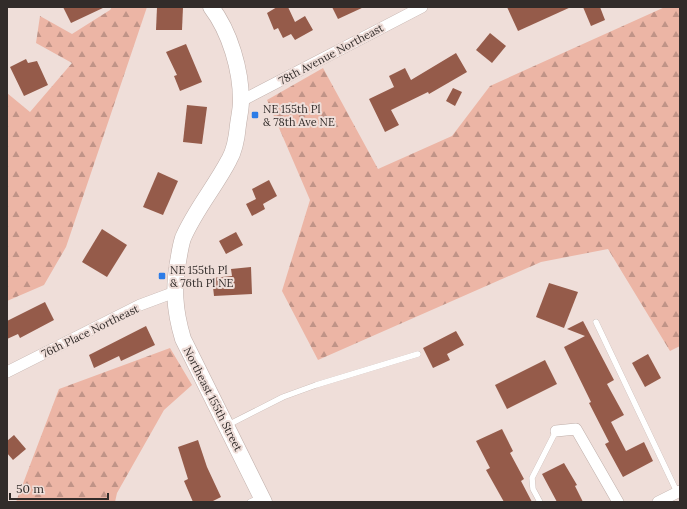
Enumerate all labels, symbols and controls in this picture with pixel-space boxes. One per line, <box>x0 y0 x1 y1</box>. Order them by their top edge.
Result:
street label: 78th Avenue Northeast <box>276 20 386 88</box>
place label: NE 155th Pl & 78th Ave NE <box>263 102 335 129</box>
marker: NE 155th Pl & 78th Ave NE <box>250 110 260 120</box>
place label: NE 155th Pl & 76th Pl NE <box>170 263 234 290</box>
marker: NE 155th Pl & 76th Pl NE <box>157 271 167 281</box>
street label: 76th Place Northeast <box>39 301 142 361</box>
street label: Northeast 155th Street <box>181 345 246 454</box>
scale bar <box>10 475 108 501</box>
text: 50 m <box>16 481 44 496</box>

